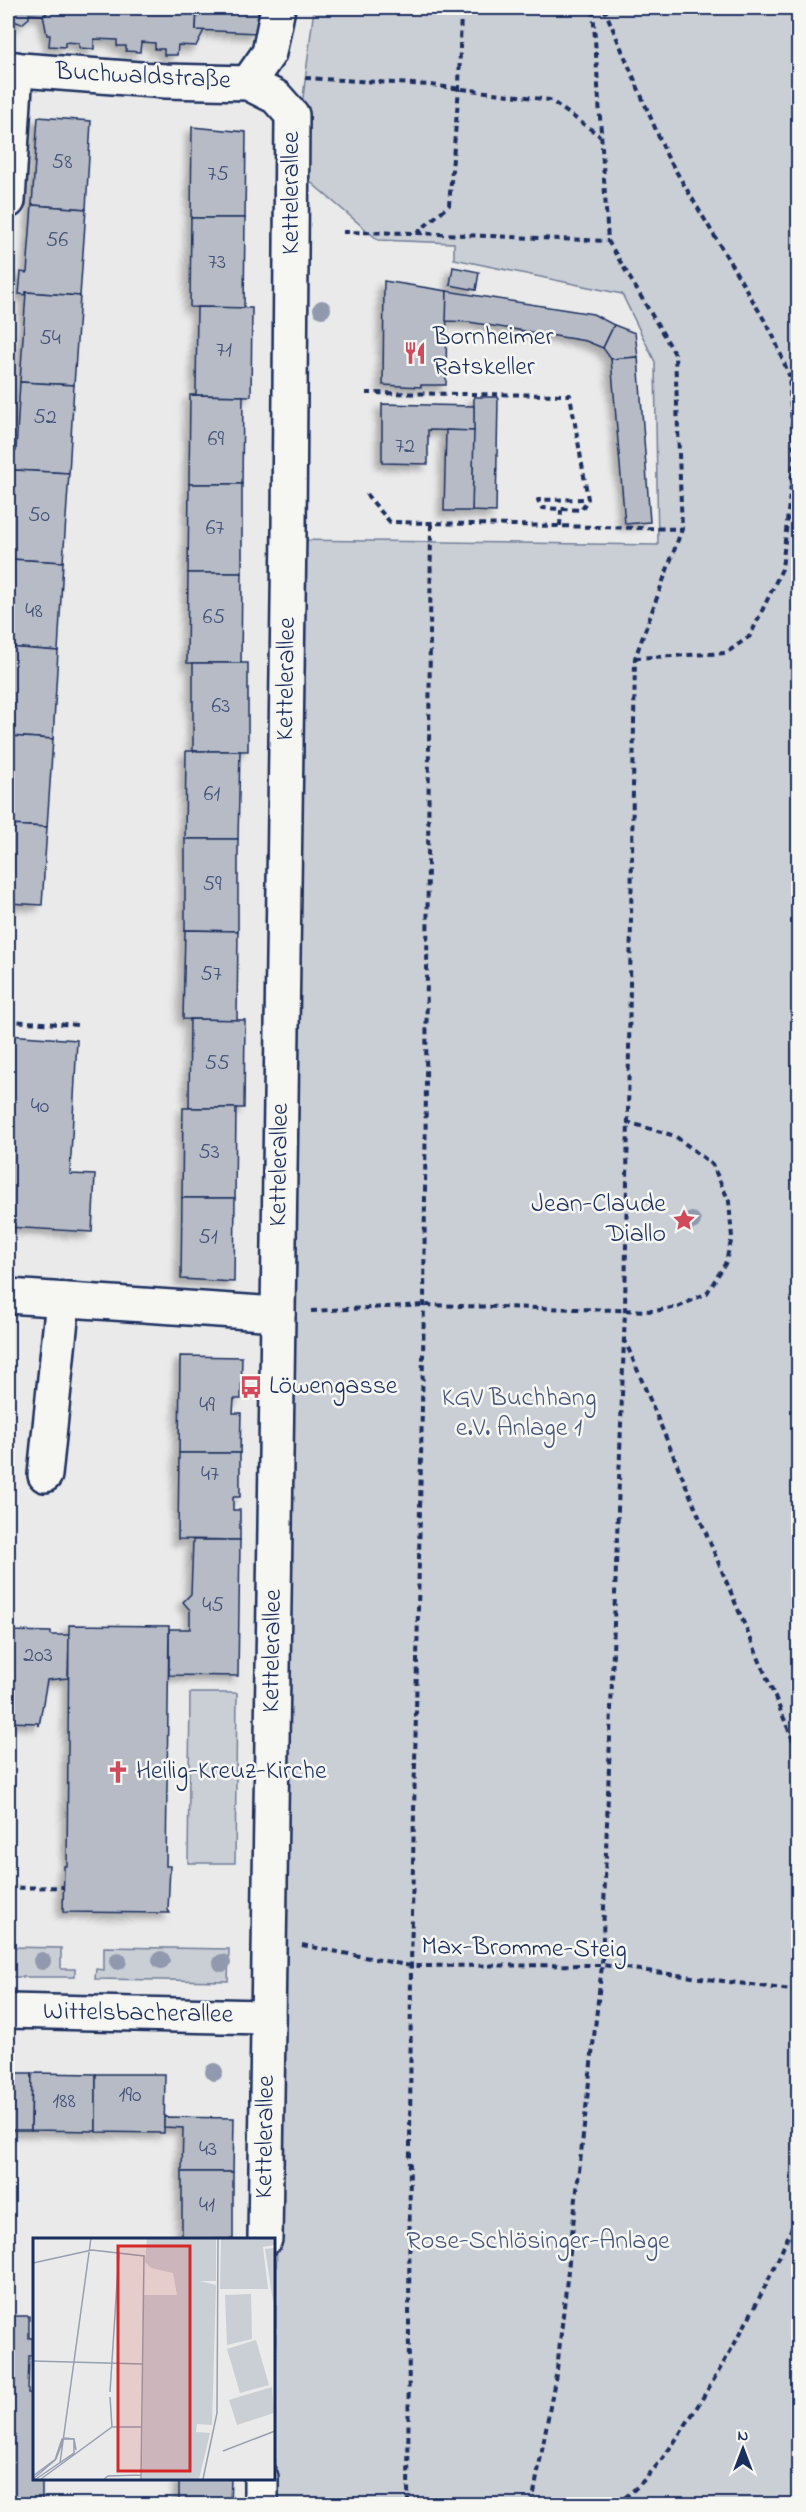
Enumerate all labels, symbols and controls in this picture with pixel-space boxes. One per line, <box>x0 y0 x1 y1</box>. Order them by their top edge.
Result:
street label: Buchwaldstraße <box>53 53 232 101</box>
street label: Kettelerallee <box>273 131 311 255</box>
house number: 58 <box>52 147 72 179</box>
house number: 75 <box>207 159 229 191</box>
house number: 56 <box>46 225 68 257</box>
house number: 73 <box>208 247 226 279</box>
place label: Bornheimer Ratskeller <box>432 319 554 387</box>
house number: 54 <box>39 323 61 355</box>
house number: 71 <box>216 335 232 367</box>
restaurant icon: Bornheimer Ratskeller <box>402 340 428 366</box>
house number: 52 <box>33 402 57 434</box>
house number: 69 <box>208 424 225 456</box>
house number: 72 <box>395 431 415 463</box>
house number: 50 <box>28 500 50 532</box>
house number: 67 <box>206 513 224 545</box>
house number: 48 <box>25 596 43 628</box>
house number: 65 <box>203 602 225 634</box>
street label: Kettelerallee <box>267 617 307 741</box>
house number: 63 <box>212 691 230 723</box>
house number: 61 <box>204 779 220 811</box>
house number: 59 <box>202 869 222 901</box>
house number: 57 <box>200 959 222 991</box>
house number: 55 <box>204 1048 230 1080</box>
house number: 40 <box>31 1091 49 1123</box>
street label: Kettelerallee <box>260 1103 300 1227</box>
house number: 53 <box>198 1137 220 1169</box>
place label: Jean-Claude Diallo <box>531 1186 666 1254</box>
place icon: Jean-Claude Diallo <box>671 1207 697 1233</box>
house number: 51 <box>198 1222 218 1254</box>
place label: Löwengasse <box>269 1368 398 1406</box>
bus stop icon: Löwengasse <box>238 1374 264 1400</box>
park label: KGV Buchhang e.V. Anlage 1 <box>442 1380 596 1448</box>
house number: 49 <box>199 1390 215 1422</box>
house number: 47 <box>201 1459 219 1491</box>
street label: Kettelerallee <box>253 1589 293 1713</box>
house number: 45 <box>202 1590 224 1622</box>
house number: 203 <box>23 1640 53 1672</box>
place label: Heilig-Kreuz-Kirche <box>136 1753 327 1791</box>
church icon: Heilig-Kreuz-Kirche <box>105 1759 131 1785</box>
street label: Max-Bromme-Steig <box>421 1928 627 1970</box>
street label: Wittelsbacherallee <box>43 1993 234 2035</box>
street label: Kettelerallee <box>246 2075 286 2199</box>
house number: 190 <box>118 2080 142 2112</box>
house number: 188 <box>52 2086 76 2118</box>
house number: 43 <box>199 2134 217 2166</box>
house number: 41 <box>199 2190 215 2222</box>
park label: Rose-Schlösinger-Anlage <box>406 2223 670 2261</box>
inset map <box>33 2238 274 2479</box>
north arrow <box>713 2419 773 2479</box>
text: N <box>738 2424 749 2448</box>

